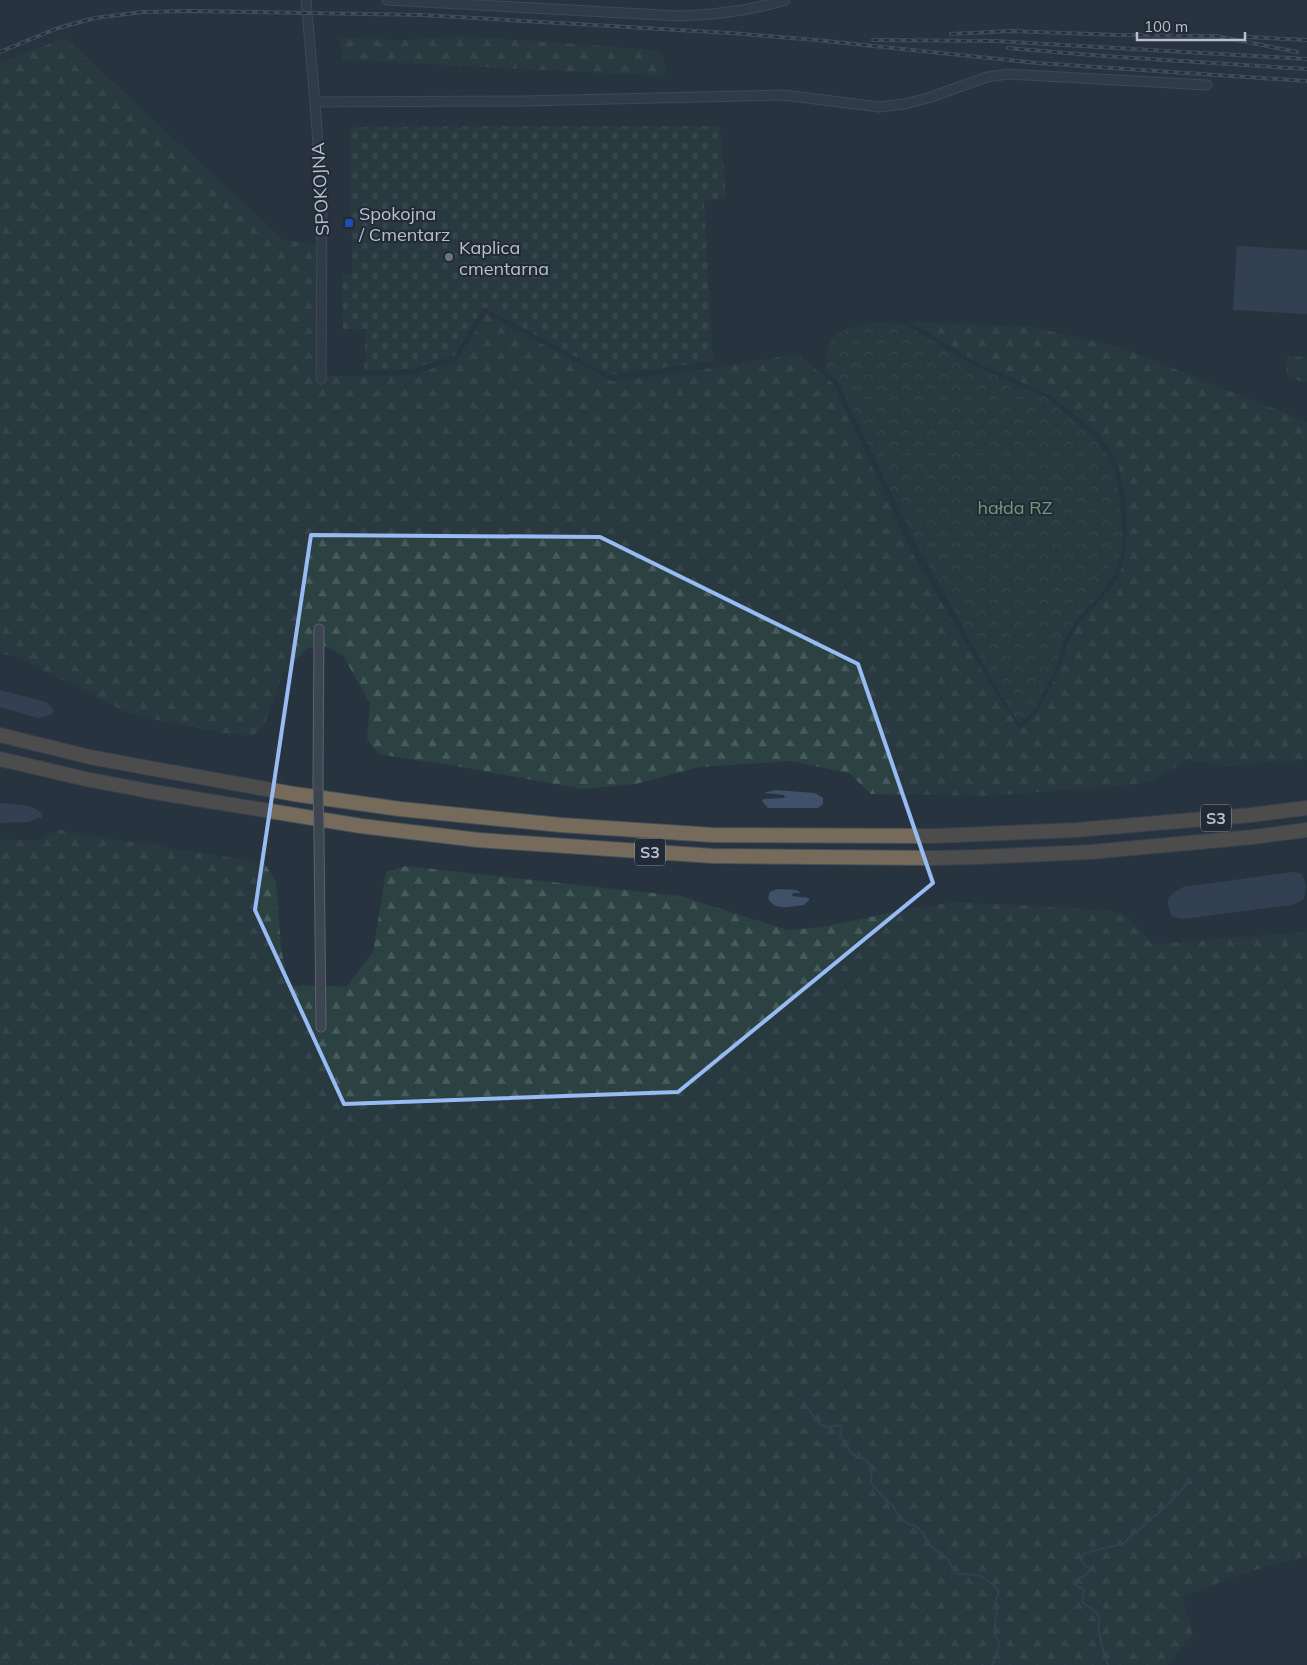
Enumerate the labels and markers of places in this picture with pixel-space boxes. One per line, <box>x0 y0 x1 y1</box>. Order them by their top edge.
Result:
place label: Spokojna / Cmentarz <box>358 202 450 246</box>
marker: Spokojna / Cmentarz <box>343 217 355 229</box>
place label: Kaplica cmentarna <box>459 236 549 280</box>
marker: Kaplica cmentarna <box>443 251 455 263</box>

